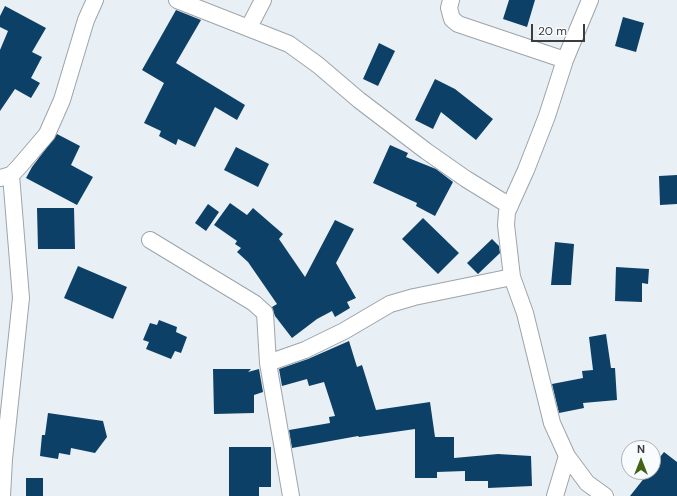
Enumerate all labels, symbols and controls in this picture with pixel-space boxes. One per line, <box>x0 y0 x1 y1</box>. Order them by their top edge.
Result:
scale bar <box>533 16 587 42</box>
text: 20 m <box>538 23 567 39</box>
north arrow <box>621 440 661 480</box>
text: N <box>637 442 645 456</box>

